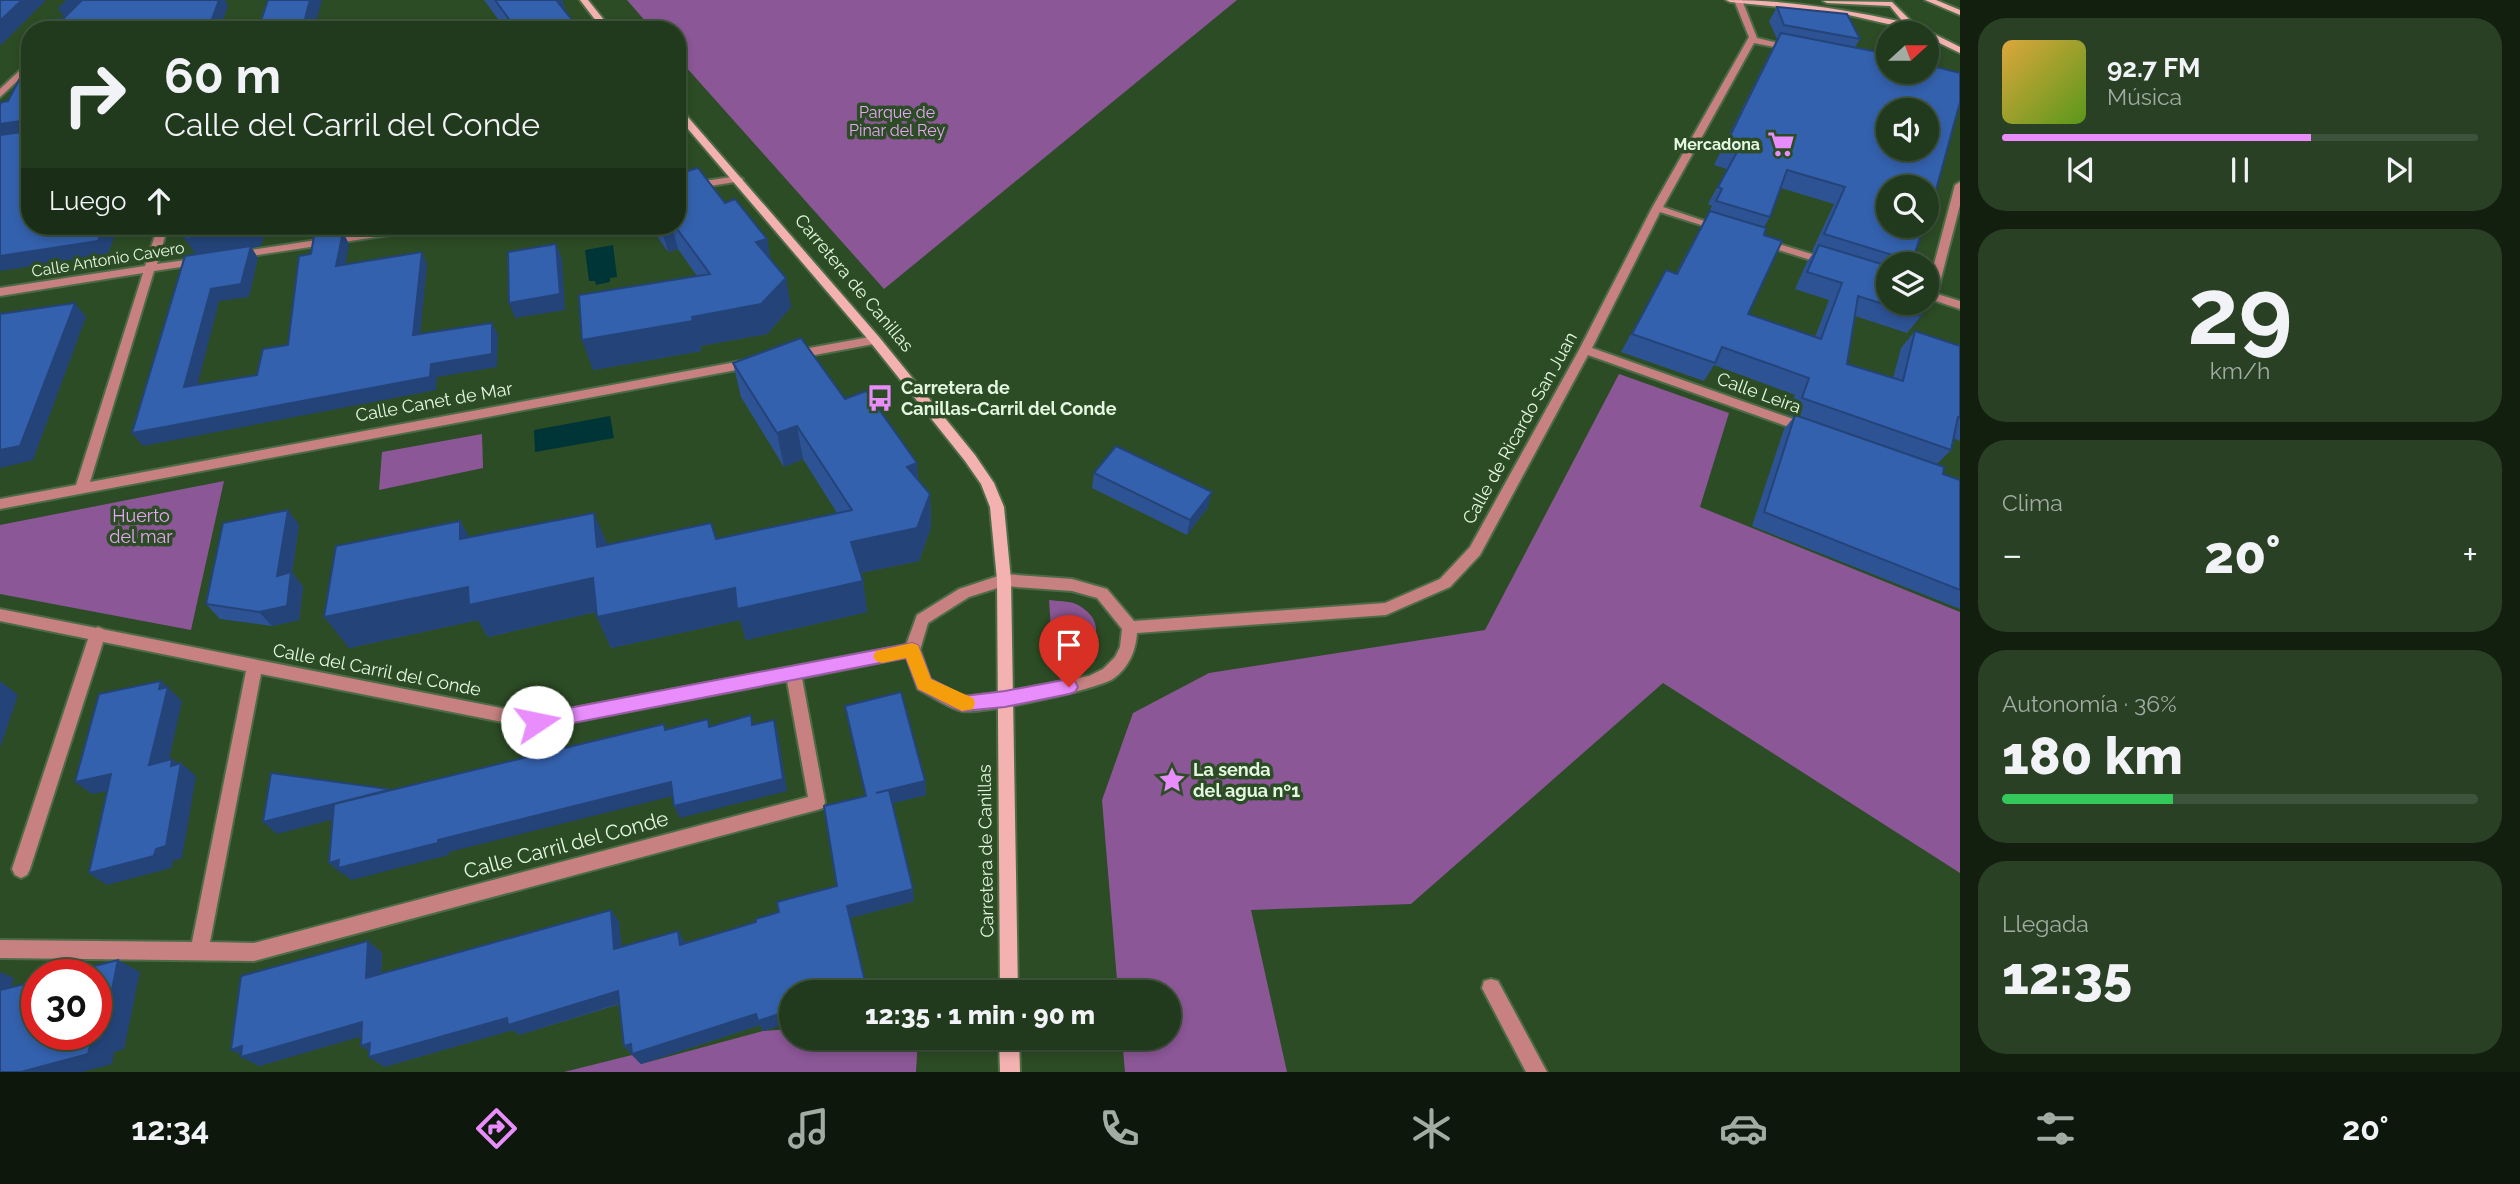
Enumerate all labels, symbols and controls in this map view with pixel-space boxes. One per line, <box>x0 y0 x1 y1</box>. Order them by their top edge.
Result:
north arrow <box>1876 21 1939 84</box>
map controls <box>1876 21 1939 315</box>
text: 60 m <box>164 47 281 104</box>
icon: right <box>49 49 140 140</box>
text: 92.7 FM <box>2107 53 2201 83</box>
text: Música <box>2107 83 2182 110</box>
button: sound <box>1876 98 1939 161</box>
park label: Parque de Pinar del Rey <box>849 103 945 140</box>
text: Calle del Carril del Conde <box>164 106 540 143</box>
supermarket icon: Mercadona <box>1766 129 1796 159</box>
place label: Mercadona <box>1674 135 1760 154</box>
icon: previous <box>2062 151 2100 189</box>
icon: pause <box>2221 151 2259 189</box>
icon: next <box>2380 151 2418 189</box>
button: search <box>1876 175 1939 238</box>
icon: ahead <box>140 182 178 220</box>
text: Luego <box>49 186 126 216</box>
street label: Carretera de Canillas <box>791 210 918 356</box>
street label: Calle Antonio Cavero <box>30 238 186 281</box>
button: layers <box>1876 252 1939 315</box>
text: 29 <box>2188 258 2292 365</box>
street label: Calle de Ricardo San Juan <box>1458 328 1581 527</box>
text: km/h <box>2210 357 2270 384</box>
street label: Calle Leira <box>1714 368 1804 417</box>
street label: Calle Canet de Mar <box>354 377 515 426</box>
place label: Carretera de Canillas-Carril del Conde <box>901 377 1117 419</box>
bus stop icon: Carretera de Canillas-Carril del Conde <box>865 383 895 413</box>
text: Clima <box>2002 489 2063 516</box>
park label: Huerto del mar <box>109 505 173 547</box>
text: 20° <box>2204 524 2281 585</box>
text: − <box>2002 532 2022 577</box>
text: + <box>2462 532 2478 577</box>
pin <box>1039 615 1099 687</box>
icon: arrive <box>1050 626 1088 664</box>
street label: Calle del Carril del Conde <box>271 639 483 700</box>
position arrow <box>500 685 574 759</box>
text: Autonomía · 36% <box>2002 690 2177 717</box>
text: 180 km <box>2002 725 2183 786</box>
place label: La senda del agua nº1 <box>1193 759 1300 801</box>
street label: Carretera de Canillas <box>973 764 998 938</box>
place icon: La senda del agua nº1 <box>1157 765 1187 795</box>
street label: Calle Carril del Conde <box>461 805 671 884</box>
text: Llegada <box>2002 910 2089 937</box>
text: 12:35 <box>2002 945 2132 1006</box>
speed limit sign: 30 <box>21 959 112 1050</box>
text: 12:35 · 1 min · 90 m <box>865 1000 1095 1030</box>
icon: directions <box>472 1104 521 1153</box>
icon: music <box>784 1104 833 1153</box>
icon: phone <box>1095 1104 1144 1153</box>
icon: climate <box>1407 1104 1456 1153</box>
icon: car <box>1719 1104 1768 1153</box>
icon: filters <box>2031 1104 2080 1153</box>
text: 12:34 <box>131 1110 209 1147</box>
text: 20° <box>2342 1110 2389 1147</box>

